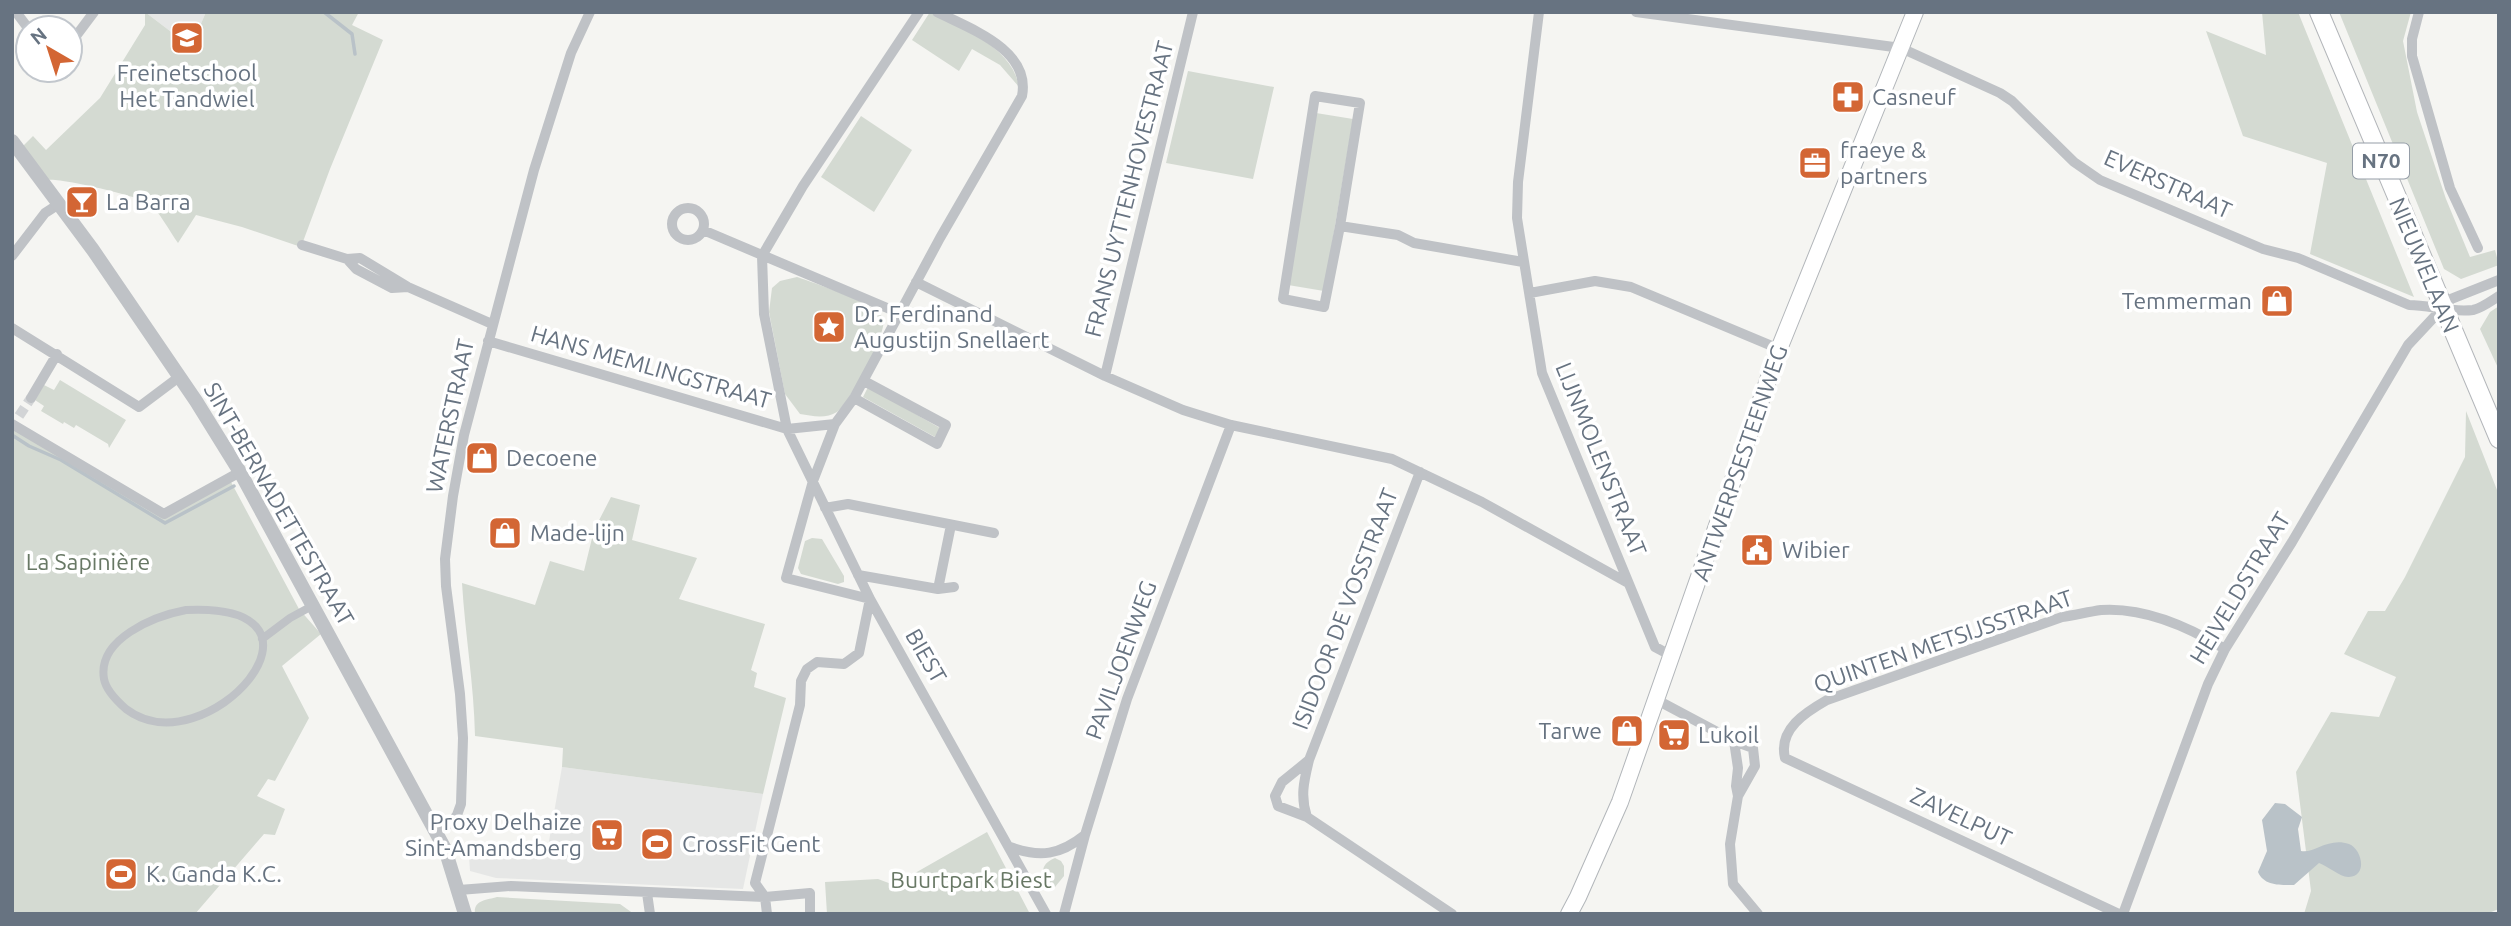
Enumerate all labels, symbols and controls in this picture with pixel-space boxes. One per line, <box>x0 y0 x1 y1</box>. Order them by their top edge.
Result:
north arrow <box>14 14 84 84</box>
school or university icon: Freinetschool Het Tandwiel <box>168 19 206 57</box>
text: N <box>26 23 51 49</box>
street label: FRANS UYTTENHOVESTRAAT <box>1080 38 1177 339</box>
place label: Freinetschool Het Tandwiel <box>117 60 257 111</box>
pharmacy icon: Casneuf <box>1829 78 1867 116</box>
place label: Casneuf <box>1872 84 1956 109</box>
place label: fraeye & partners <box>1840 137 1928 188</box>
office icon: fraeye & partners <box>1796 144 1834 182</box>
street label: EVERSTRAAT <box>2101 144 2236 223</box>
road number: N70 <box>2353 144 2409 178</box>
bar icon: La Barra <box>63 183 101 221</box>
place label: La Barra <box>106 189 190 214</box>
street label: NIEUWELAAN <box>2385 194 2464 336</box>
shop icon: Temmerman <box>2258 282 2296 320</box>
place label: Temmerman <box>2122 288 2252 313</box>
place label: Dr. Ferdinand Augustijn Snellaert <box>854 301 1049 352</box>
place icon: Dr. Ferdinand Augustijn Snellaert <box>810 308 848 346</box>
street label: HANS MEMLINGSTRAAT <box>528 320 774 413</box>
street label: WATERSTRAAT <box>421 336 478 495</box>
street label: ANTWERPSESTEENWEG <box>1687 342 1792 584</box>
street label: LIJNMOLENSTRAAT <box>1551 359 1652 559</box>
street label: SINT-BERNADETTESTRAAT <box>200 378 359 630</box>
shop icon: Decoene <box>463 439 501 477</box>
place label: Decoene <box>506 445 598 470</box>
street label: ISIDOOR DE VOSSTRAAT <box>1287 485 1402 733</box>
street label: HEIVELDSTRAAT <box>2184 507 2295 668</box>
shop icon: Made-lijn <box>486 514 524 552</box>
place label: Made-lijn <box>530 520 625 545</box>
public building icon: Wibier <box>1738 531 1776 569</box>
place label: Wibier <box>1782 537 1850 562</box>
park label: La Sapinière <box>26 549 150 574</box>
street label: PAVILJOENWEG <box>1080 577 1161 743</box>
street label: QUINTEN METSIJSSTRAAT <box>1810 584 2076 697</box>
street label: BIEST <box>901 624 952 687</box>
shop icon: Tarwe <box>1608 712 1646 750</box>
supermarket icon: Lukoil <box>1655 716 1693 754</box>
place label: Tarwe <box>1539 718 1602 743</box>
place label: Lukoil <box>1698 722 1759 747</box>
street label: ZAVELPUT <box>1907 782 2016 851</box>
place label: Proxy Delhaize Sint-Amandsberg <box>405 809 582 860</box>
supermarket icon: Proxy Delhaize Sint-Amandsberg <box>588 816 626 854</box>
sports icon: CrossFit Gent <box>638 825 676 863</box>
place label: CrossFit Gent <box>682 831 820 856</box>
sports icon: K. Ganda K.C. <box>102 855 140 893</box>
place label: K. Ganda K.C. <box>146 861 282 886</box>
park label: Buurtpark Biest <box>890 867 1052 892</box>

